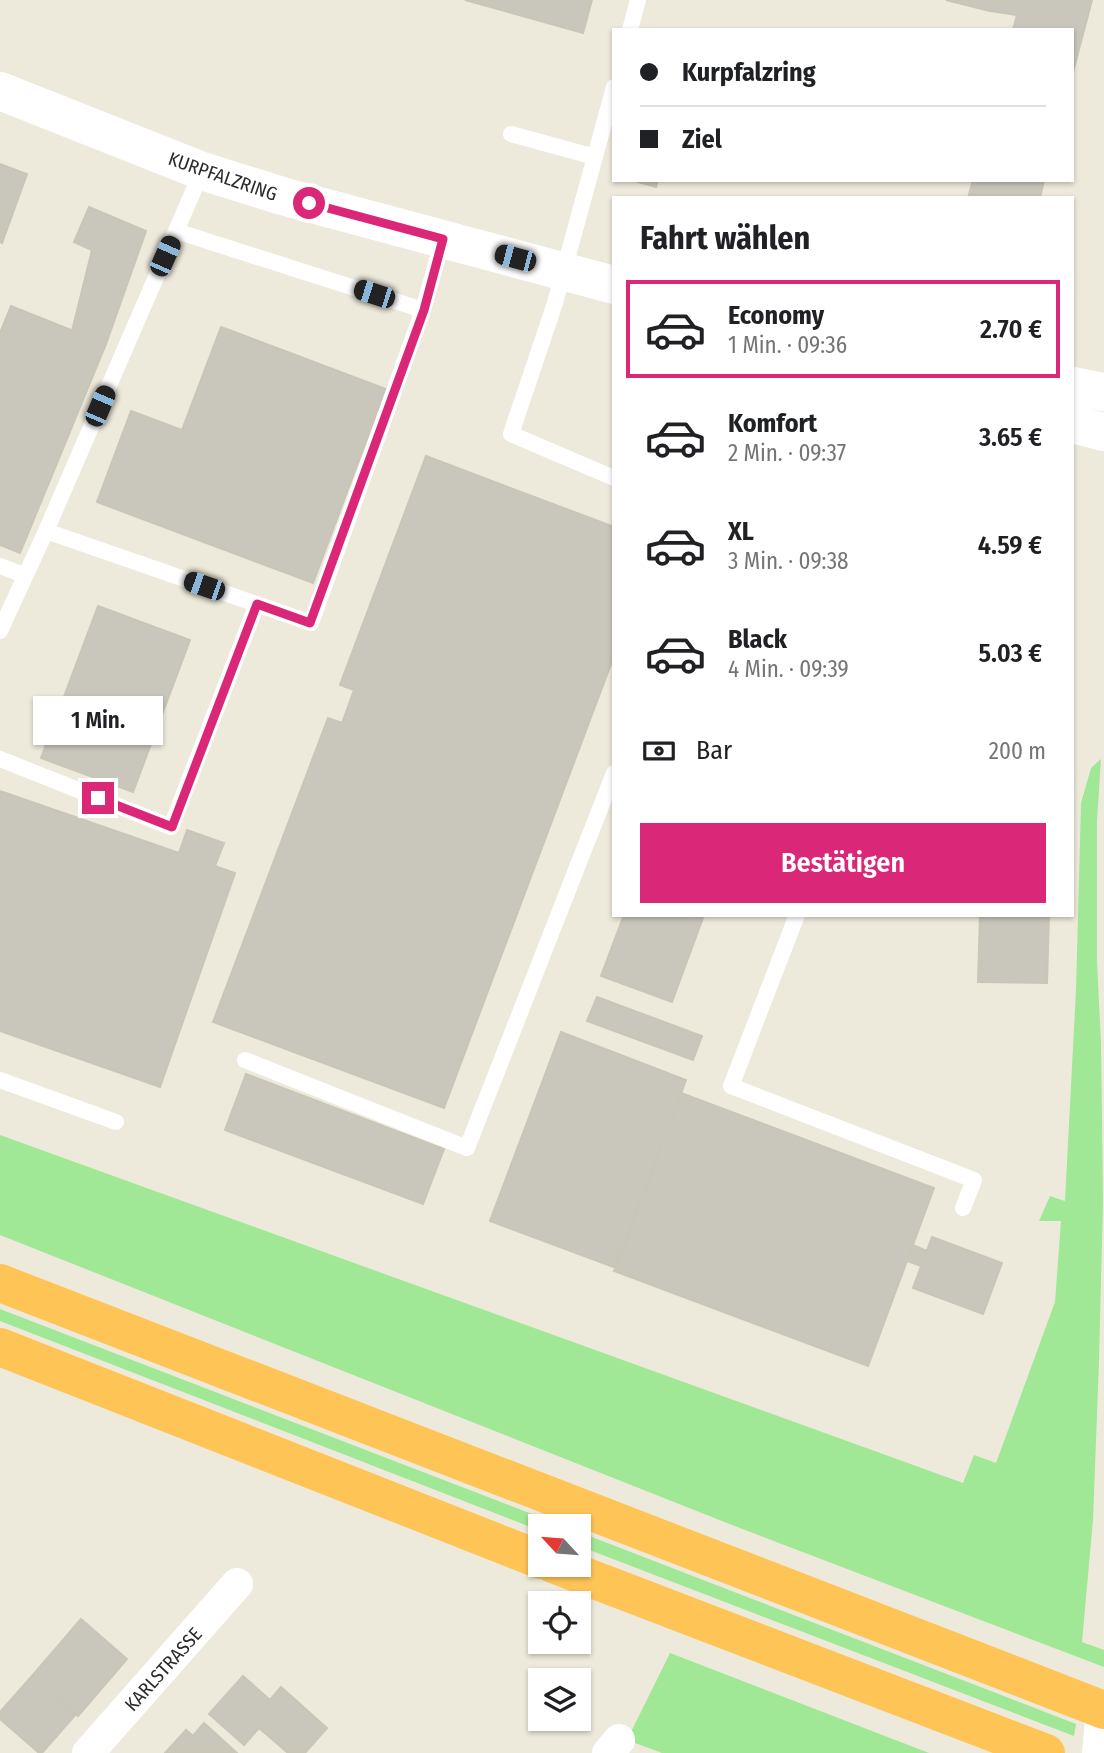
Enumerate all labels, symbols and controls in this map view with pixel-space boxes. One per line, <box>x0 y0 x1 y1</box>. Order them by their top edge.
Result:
text: Kurpfalzring <box>682 57 816 88</box>
text: Ziel <box>682 124 722 155</box>
street label: KURPFALZRING <box>165 147 280 206</box>
route start <box>293 187 325 219</box>
text: Fahrt wählen <box>640 219 810 257</box>
car <box>147 233 184 279</box>
car <box>492 242 539 274</box>
car <box>351 278 398 310</box>
icon: car <box>644 298 707 361</box>
text: Economy <box>728 300 824 331</box>
text: 2.70 € <box>980 314 1042 345</box>
text: 1 Min. · 09:36 <box>728 331 847 359</box>
car <box>83 383 118 429</box>
icon: car <box>644 406 707 469</box>
text: Komfort <box>728 408 817 439</box>
text: 3.65 € <box>979 422 1042 453</box>
text: 2 Min. · 09:37 <box>728 439 846 467</box>
icon: car <box>644 514 707 577</box>
text: XL <box>728 516 754 547</box>
text: 4.59 € <box>978 530 1042 561</box>
text: 3 Min. · 09:38 <box>728 547 849 575</box>
car <box>181 569 228 603</box>
icon: car <box>644 622 707 685</box>
text: Black <box>728 624 787 655</box>
text: 5.03 € <box>979 638 1042 669</box>
text: 4 Min. · 09:39 <box>728 655 849 683</box>
callout: 1 Min. <box>33 696 163 746</box>
text: 1 Min. <box>71 706 125 734</box>
icon: cash <box>640 732 678 770</box>
text: Bar <box>696 735 732 766</box>
text: 200 m <box>989 737 1046 765</box>
route end <box>82 782 114 814</box>
button: Bestätigen <box>640 823 1046 903</box>
north arrow <box>528 1514 592 1577</box>
map controls <box>528 1514 591 1731</box>
button: locate <box>528 1591 591 1654</box>
street label: KARLSTRASSE <box>120 1623 207 1716</box>
button: layers <box>528 1668 591 1731</box>

